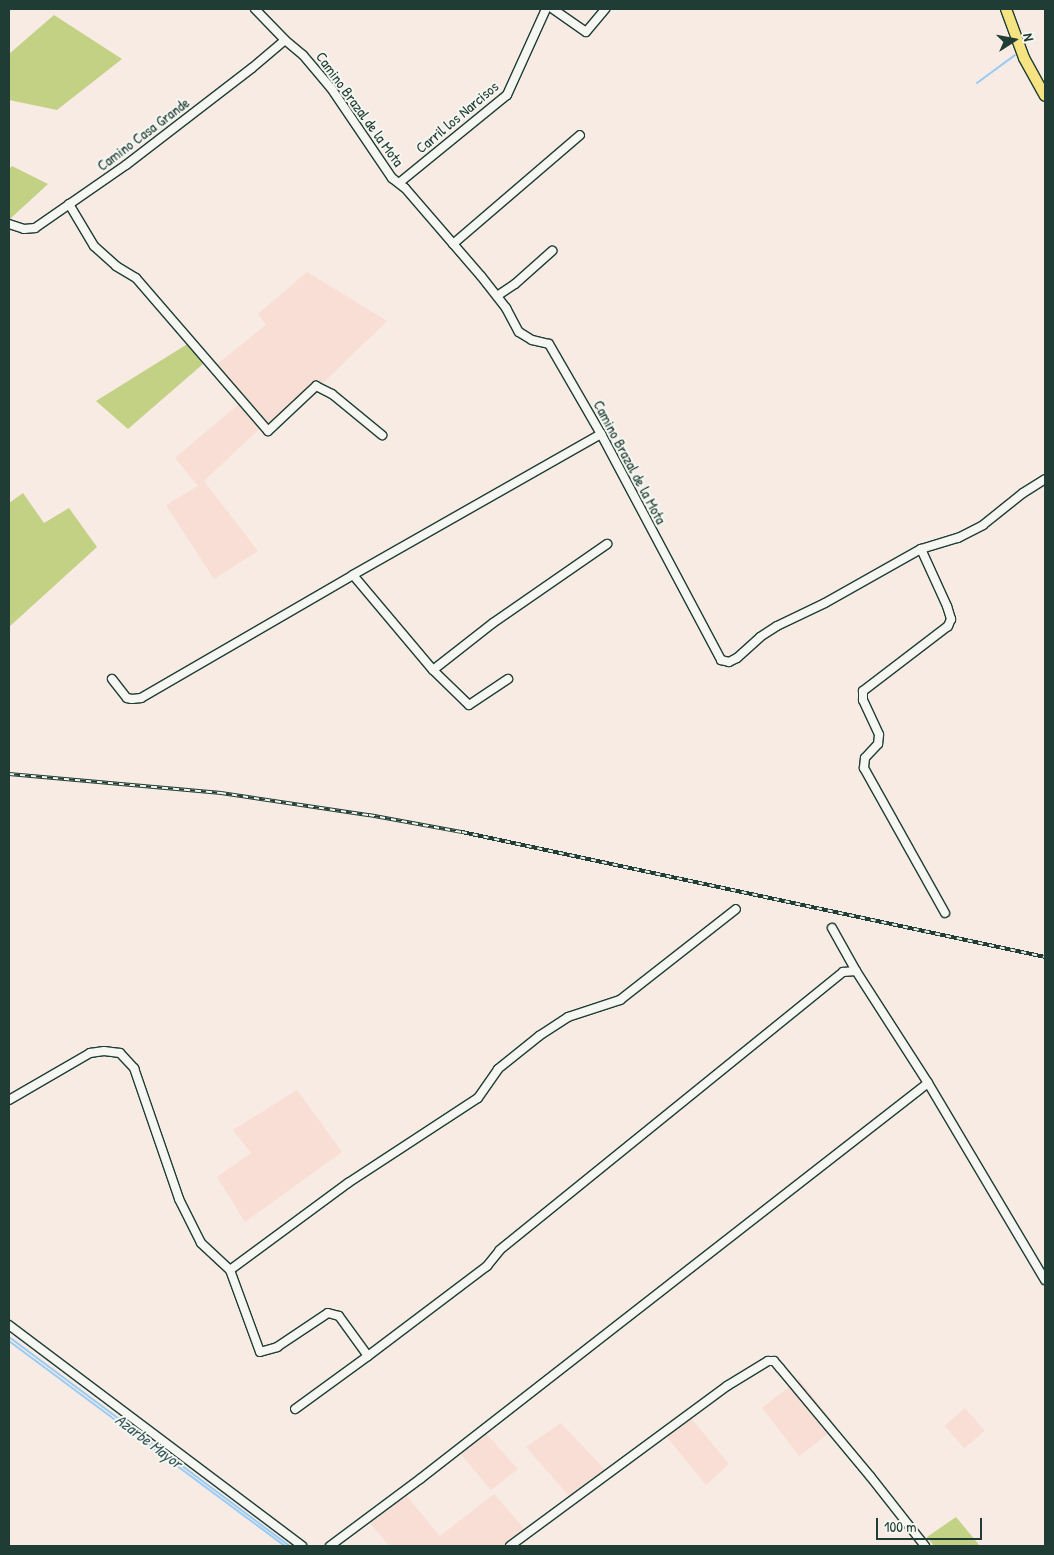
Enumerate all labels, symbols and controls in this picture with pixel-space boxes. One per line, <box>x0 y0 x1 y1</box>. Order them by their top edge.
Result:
north arrow <box>989 15 1039 65</box>
text: N <box>1019 32 1039 43</box>
street label: Camino Brazal de la Mota <box>312 48 408 170</box>
street label: Carril los Narcisos <box>412 77 502 157</box>
street label: Camino Casa Grande <box>93 94 193 174</box>
street label: Camino Brazal de la Mota <box>590 397 670 527</box>
water label: Azarbe Mayor <box>112 1410 186 1472</box>
scale bar <box>879 1508 985 1540</box>
text: 100 m <box>884 1516 917 1537</box>

